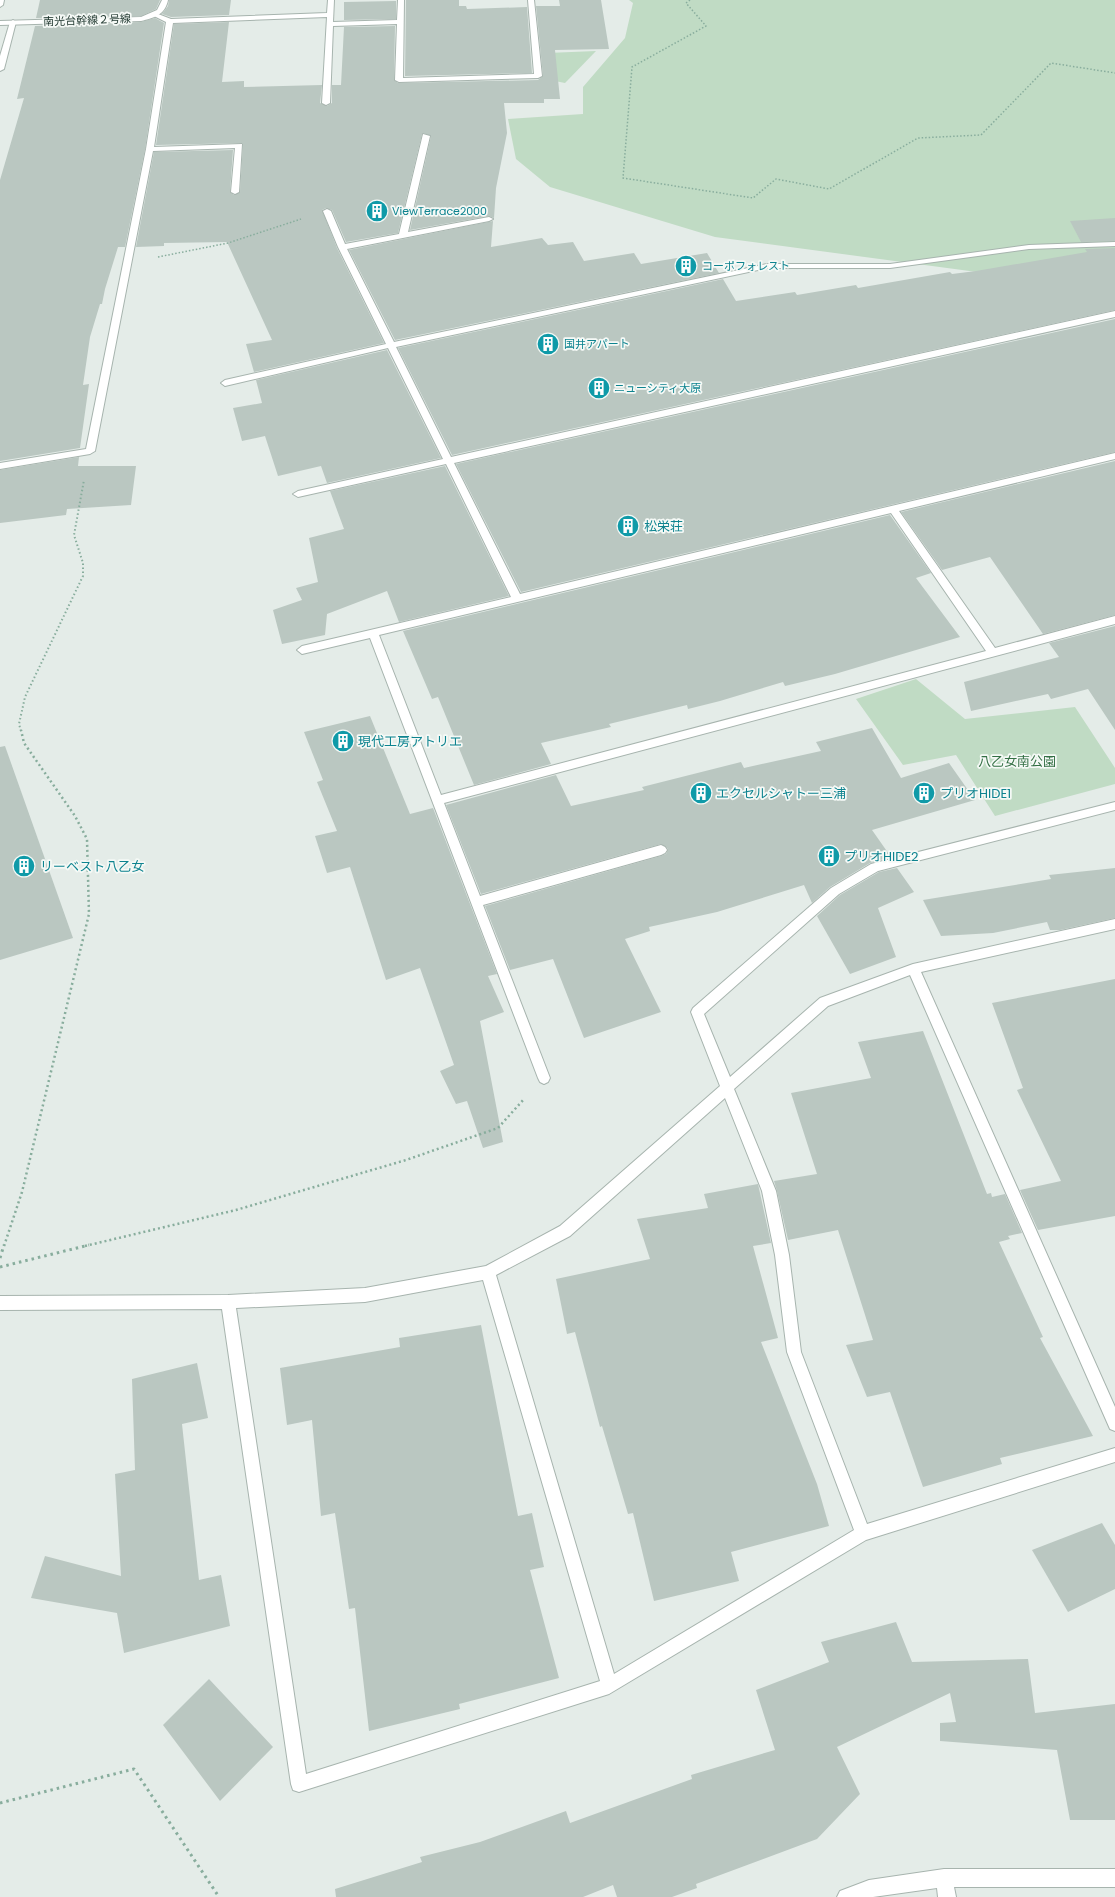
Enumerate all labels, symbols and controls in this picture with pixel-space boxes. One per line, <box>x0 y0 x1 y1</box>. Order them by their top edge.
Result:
street label: 南光台幹線２号線 <box>43 10 131 30</box>
building icon: ViewTerrace2000 <box>364 198 390 224</box>
place label: ViewTerrace2000 <box>392 203 487 219</box>
building icon: コーポフォレスト <box>673 253 699 279</box>
place label: コーポフォレスト <box>702 258 790 274</box>
building icon: 国井アパート <box>535 331 561 357</box>
place label: 国井アパート <box>564 336 630 352</box>
building icon: ニューシティ大原 <box>586 375 612 401</box>
place label: ニューシティ大原 <box>614 380 701 396</box>
building icon: 松栄荘 <box>615 513 641 539</box>
place label: 松栄荘 <box>644 517 683 536</box>
building icon: 現代工房アトリエ <box>330 728 356 754</box>
place label: 現代工房アトリエ <box>358 732 462 751</box>
park label: 八乙女南公園 <box>978 752 1056 771</box>
building icon: エクセルシャトー三浦 <box>688 780 714 806</box>
building icon: プリオHIDE1 <box>911 780 937 806</box>
place label: エクセルシャトー三浦 <box>716 784 846 803</box>
place label: プリオHIDE1 <box>940 784 1011 803</box>
building icon: プリオHIDE2 <box>816 843 842 869</box>
place label: プリオHIDE2 <box>844 847 919 866</box>
building icon: リーベスト八乙女 <box>11 853 37 879</box>
place label: リーベスト八乙女 <box>40 857 144 876</box>

